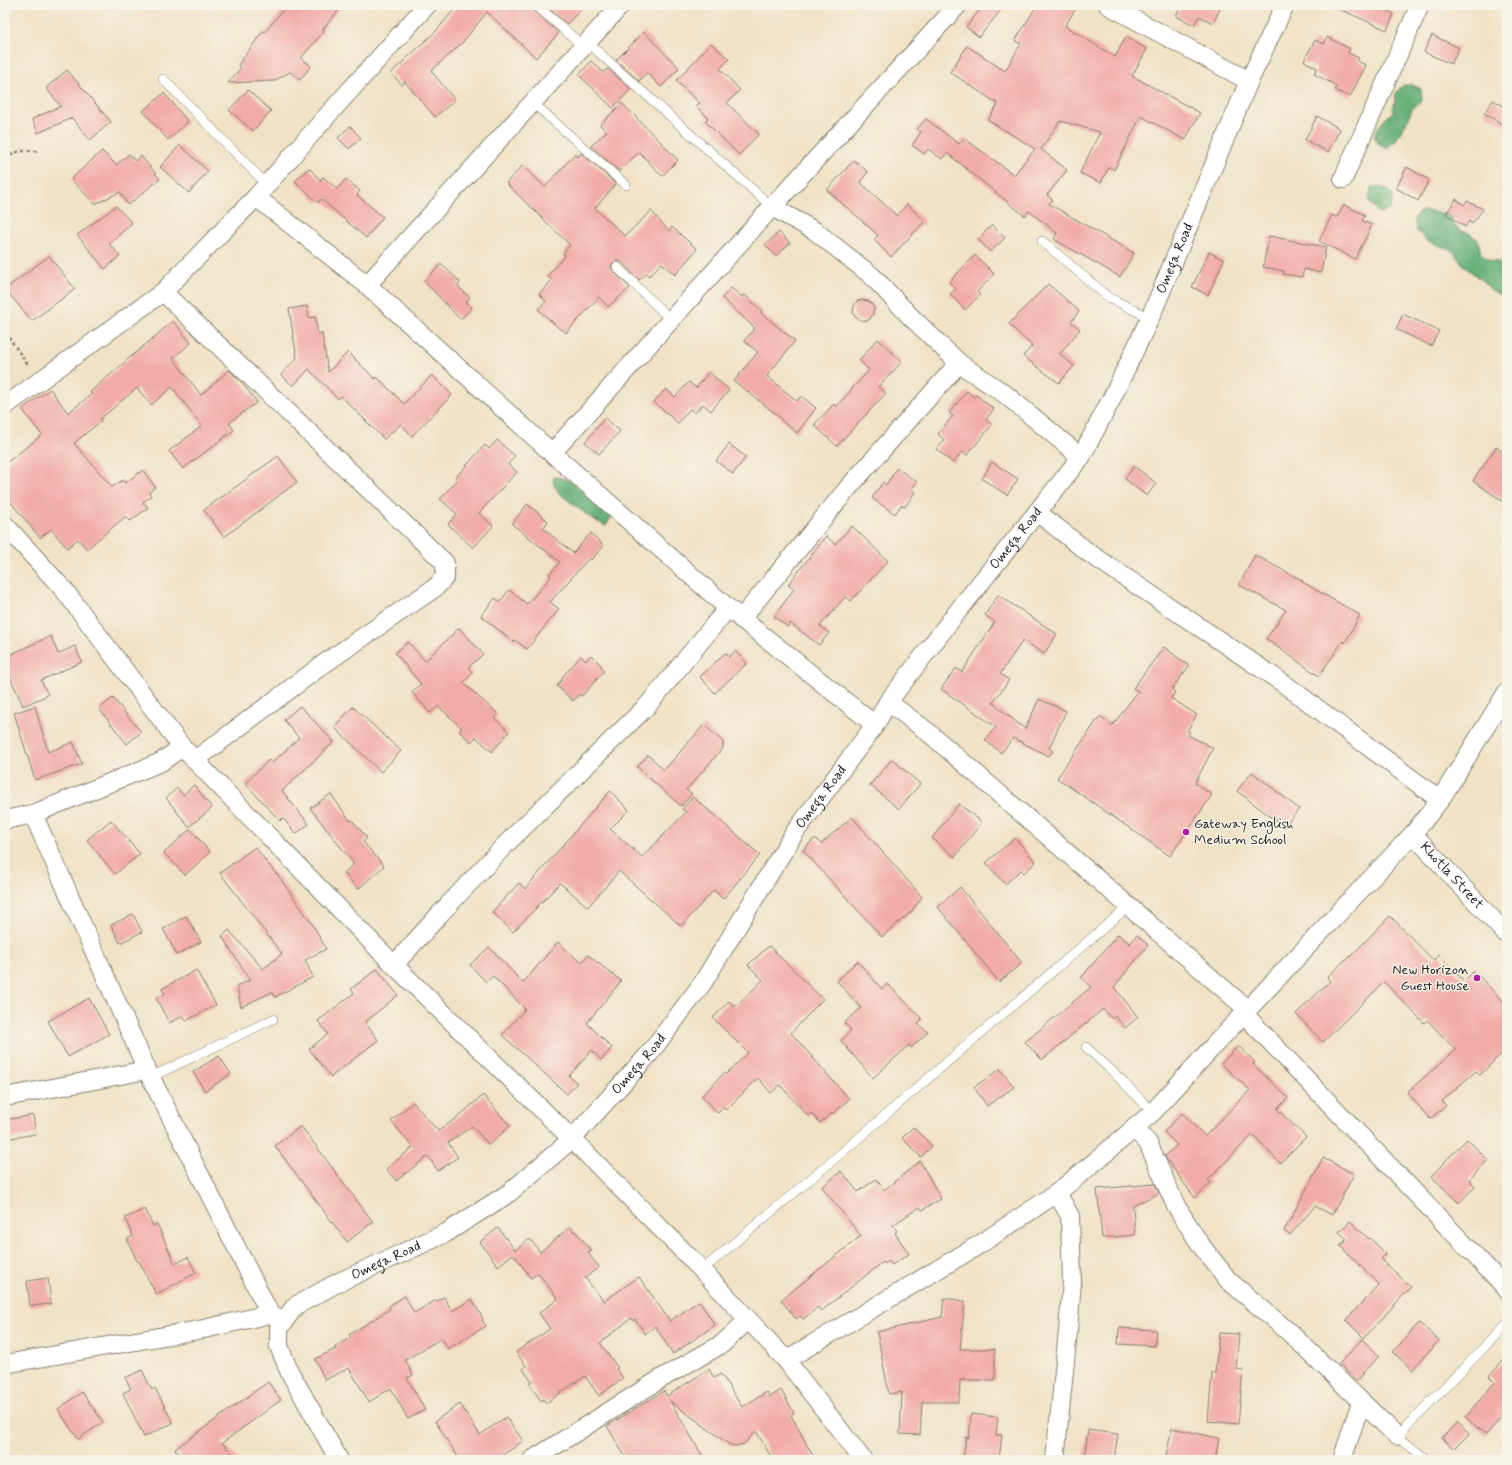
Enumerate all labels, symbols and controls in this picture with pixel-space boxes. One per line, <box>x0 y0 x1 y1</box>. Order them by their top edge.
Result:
street label: Omega Road <box>1152 221 1198 296</box>
street label: Omega Road <box>986 504 1046 573</box>
street label: Omega Road <box>792 762 851 832</box>
place label: Gateway English Medium School <box>1194 815 1294 849</box>
marker: Gateway English Medium School <box>1181 827 1191 837</box>
street label: Khotla Street <box>1416 838 1488 913</box>
place label: New Horizon Guest House <box>1392 961 1469 995</box>
marker: New Horizon Guest House <box>1472 973 1482 983</box>
street label: Omega Road <box>608 1030 670 1098</box>
street label: Omega Road <box>348 1237 424 1284</box>

